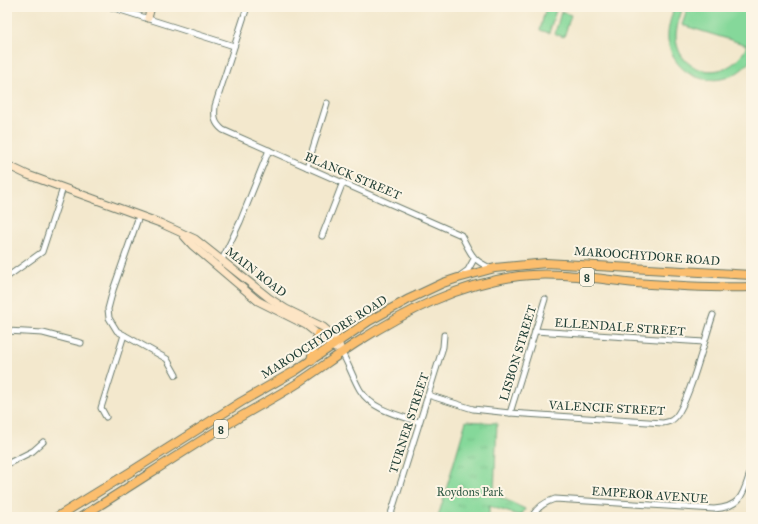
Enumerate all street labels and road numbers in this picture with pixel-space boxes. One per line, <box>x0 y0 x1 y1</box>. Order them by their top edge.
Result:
street label: BLANCK STREET <box>303 149 403 203</box>
street label: MAIN ROAD <box>223 244 289 300</box>
street label: MAROOCHYDORE ROAD <box>574 244 720 268</box>
road number: 8 <box>580 268 594 286</box>
street label: MAROOCHYDORE ROAD <box>258 292 390 382</box>
street label: LISBON STREET <box>497 303 539 403</box>
street label: ELLENDALE STREET <box>554 315 686 339</box>
street label: TURNER STREET <box>386 371 432 475</box>
street label: VALENCIE STREET <box>547 398 666 418</box>
road number: 8 <box>214 420 228 438</box>
street label: EMPEROR AVENUE <box>591 484 709 506</box>

